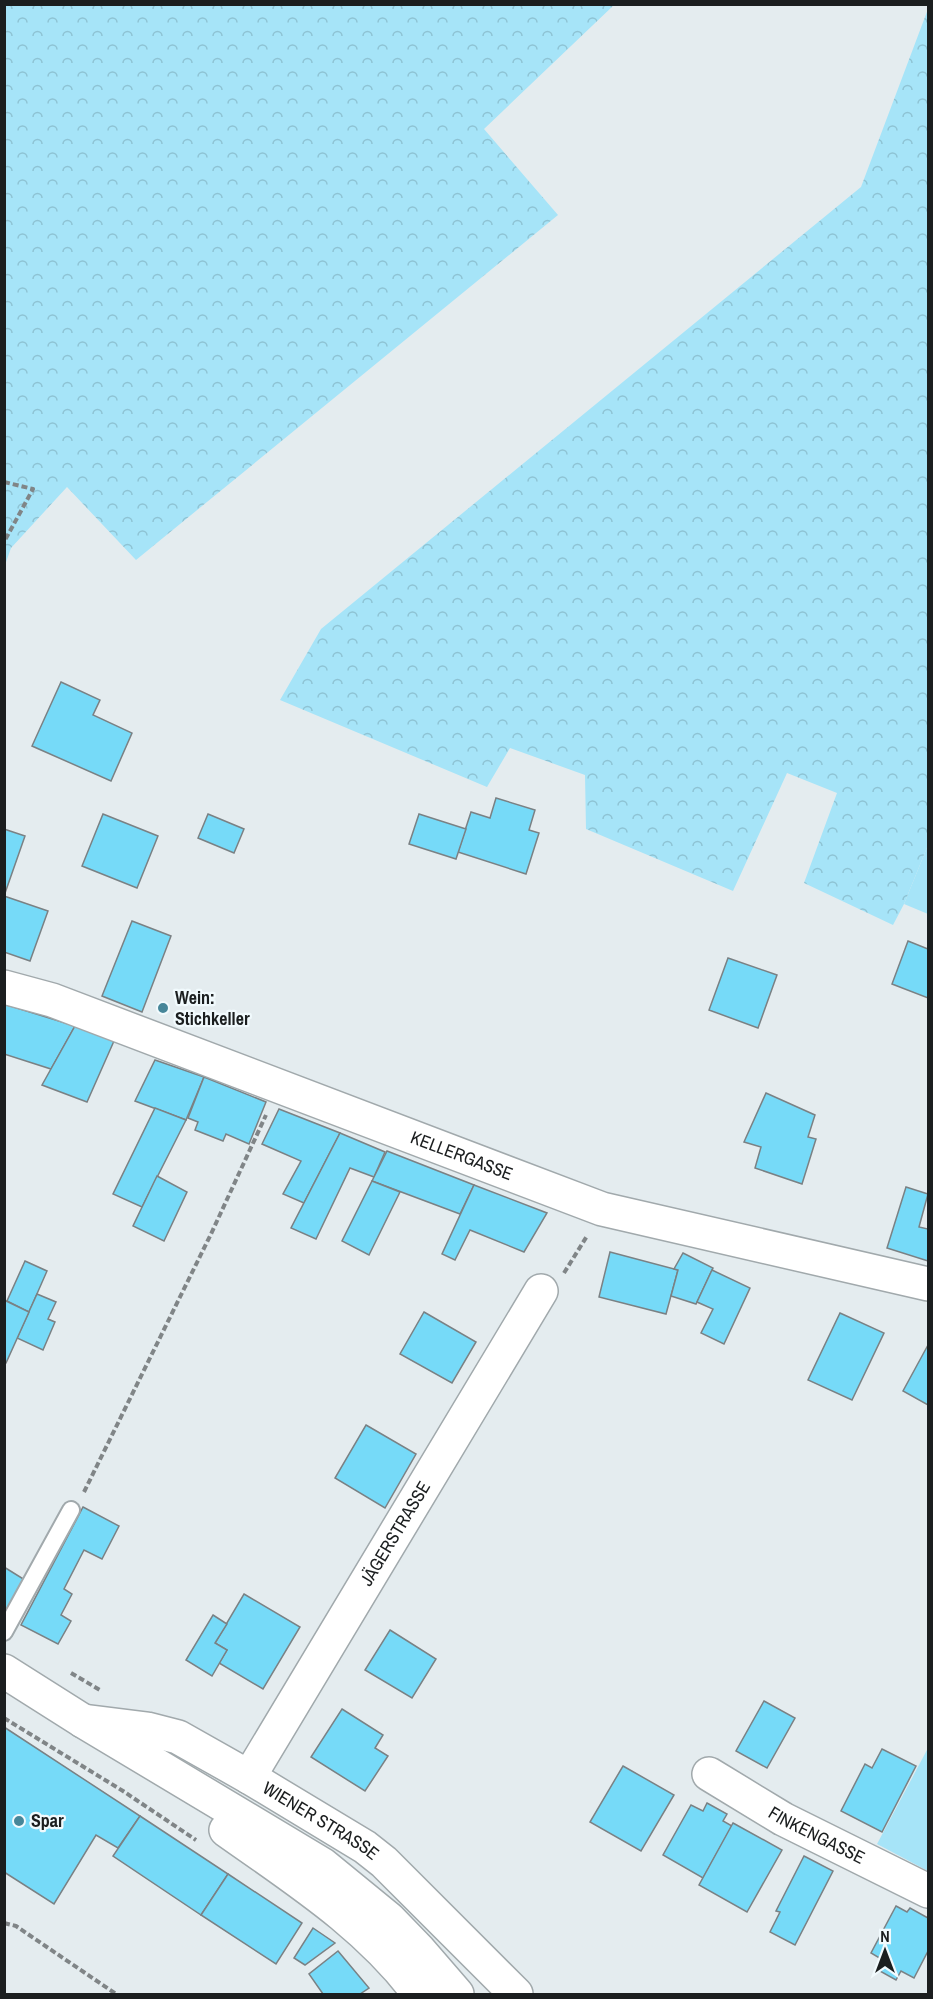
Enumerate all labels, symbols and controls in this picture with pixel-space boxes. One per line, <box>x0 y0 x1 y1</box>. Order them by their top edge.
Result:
place label: Wein: Stichkeller <box>175 985 250 1031</box>
marker: Wein: Stichkeller <box>156 1001 170 1015</box>
street label: KELLERGASSE <box>407 1124 517 1186</box>
street label: JÄGERSTRASSE <box>354 1476 436 1590</box>
street label: WIENER STRASSE <box>258 1775 385 1865</box>
street label: FINKENGASSE <box>764 1800 869 1870</box>
place label: Spar <box>31 1808 64 1833</box>
marker: Spar <box>12 1814 26 1828</box>
north arrow <box>855 1921 915 1981</box>
text: N <box>880 1925 890 1947</box>

